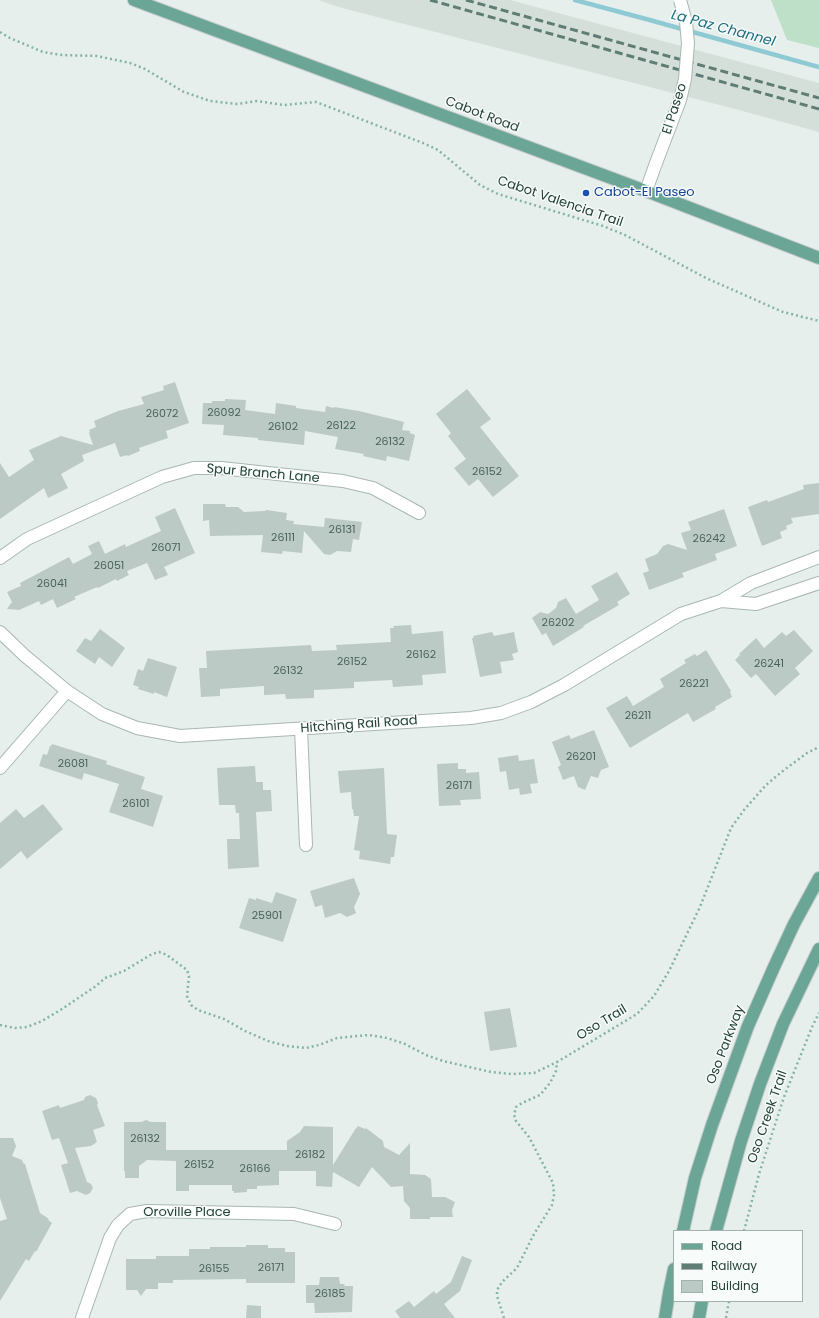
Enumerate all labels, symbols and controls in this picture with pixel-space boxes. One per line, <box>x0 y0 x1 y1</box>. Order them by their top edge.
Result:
water label: La Paz Channel <box>669 7 777 51</box>
street label: El Paseo <box>659 81 691 137</box>
street label: Cabot Road <box>443 94 521 136</box>
street label: Cabot Valencia Trail <box>495 173 625 231</box>
place label: Cabot-El Paseo <box>594 185 695 201</box>
marker: Cabot-El Paseo <box>581 188 591 198</box>
house number: 26092 <box>207 406 241 420</box>
house number: 26072 <box>146 407 178 421</box>
house number: 26122 <box>326 419 356 433</box>
house number: 26102 <box>268 420 298 434</box>
house number: 26132 <box>375 435 405 449</box>
street label: Spur Branch Lane <box>206 461 320 487</box>
house number: 26152 <box>472 465 502 479</box>
house number: 26131 <box>329 523 355 537</box>
house number: 26111 <box>271 531 295 545</box>
house number: 26242 <box>693 532 725 546</box>
house number: 26071 <box>151 541 181 555</box>
house number: 26051 <box>94 559 124 573</box>
house number: 26041 <box>37 577 67 591</box>
house number: 26202 <box>542 616 574 630</box>
house number: 26162 <box>406 648 436 662</box>
house number: 26152 <box>337 655 367 669</box>
house number: 26241 <box>754 657 784 671</box>
house number: 26132 <box>273 664 303 678</box>
house number: 26221 <box>679 677 709 691</box>
house number: 26211 <box>625 709 651 723</box>
street label: Hitching Rail Road <box>300 713 418 737</box>
house number: 26201 <box>566 750 596 764</box>
house number: 26081 <box>58 757 88 771</box>
house number: 26171 <box>446 779 472 793</box>
house number: 26101 <box>122 797 150 811</box>
house number: 25901 <box>252 909 282 923</box>
street label: Oso Trail <box>574 1002 630 1044</box>
street label: Oso Parkway <box>704 1003 748 1087</box>
street label: Oso Creek Trail <box>745 1069 791 1165</box>
house number: 26132 <box>130 1132 160 1146</box>
house number: 26182 <box>295 1148 325 1162</box>
house number: 26152 <box>184 1158 214 1172</box>
house number: 26166 <box>240 1162 270 1176</box>
street label: Oroville Place <box>143 1205 231 1221</box>
legend <box>673 1230 803 1302</box>
text: Road <box>711 1237 742 1254</box>
text: Railway <box>711 1257 757 1274</box>
house number: 26171 <box>258 1261 284 1275</box>
house number: 26155 <box>199 1262 229 1276</box>
text: Building <box>711 1277 759 1294</box>
house number: 26185 <box>315 1287 345 1301</box>

